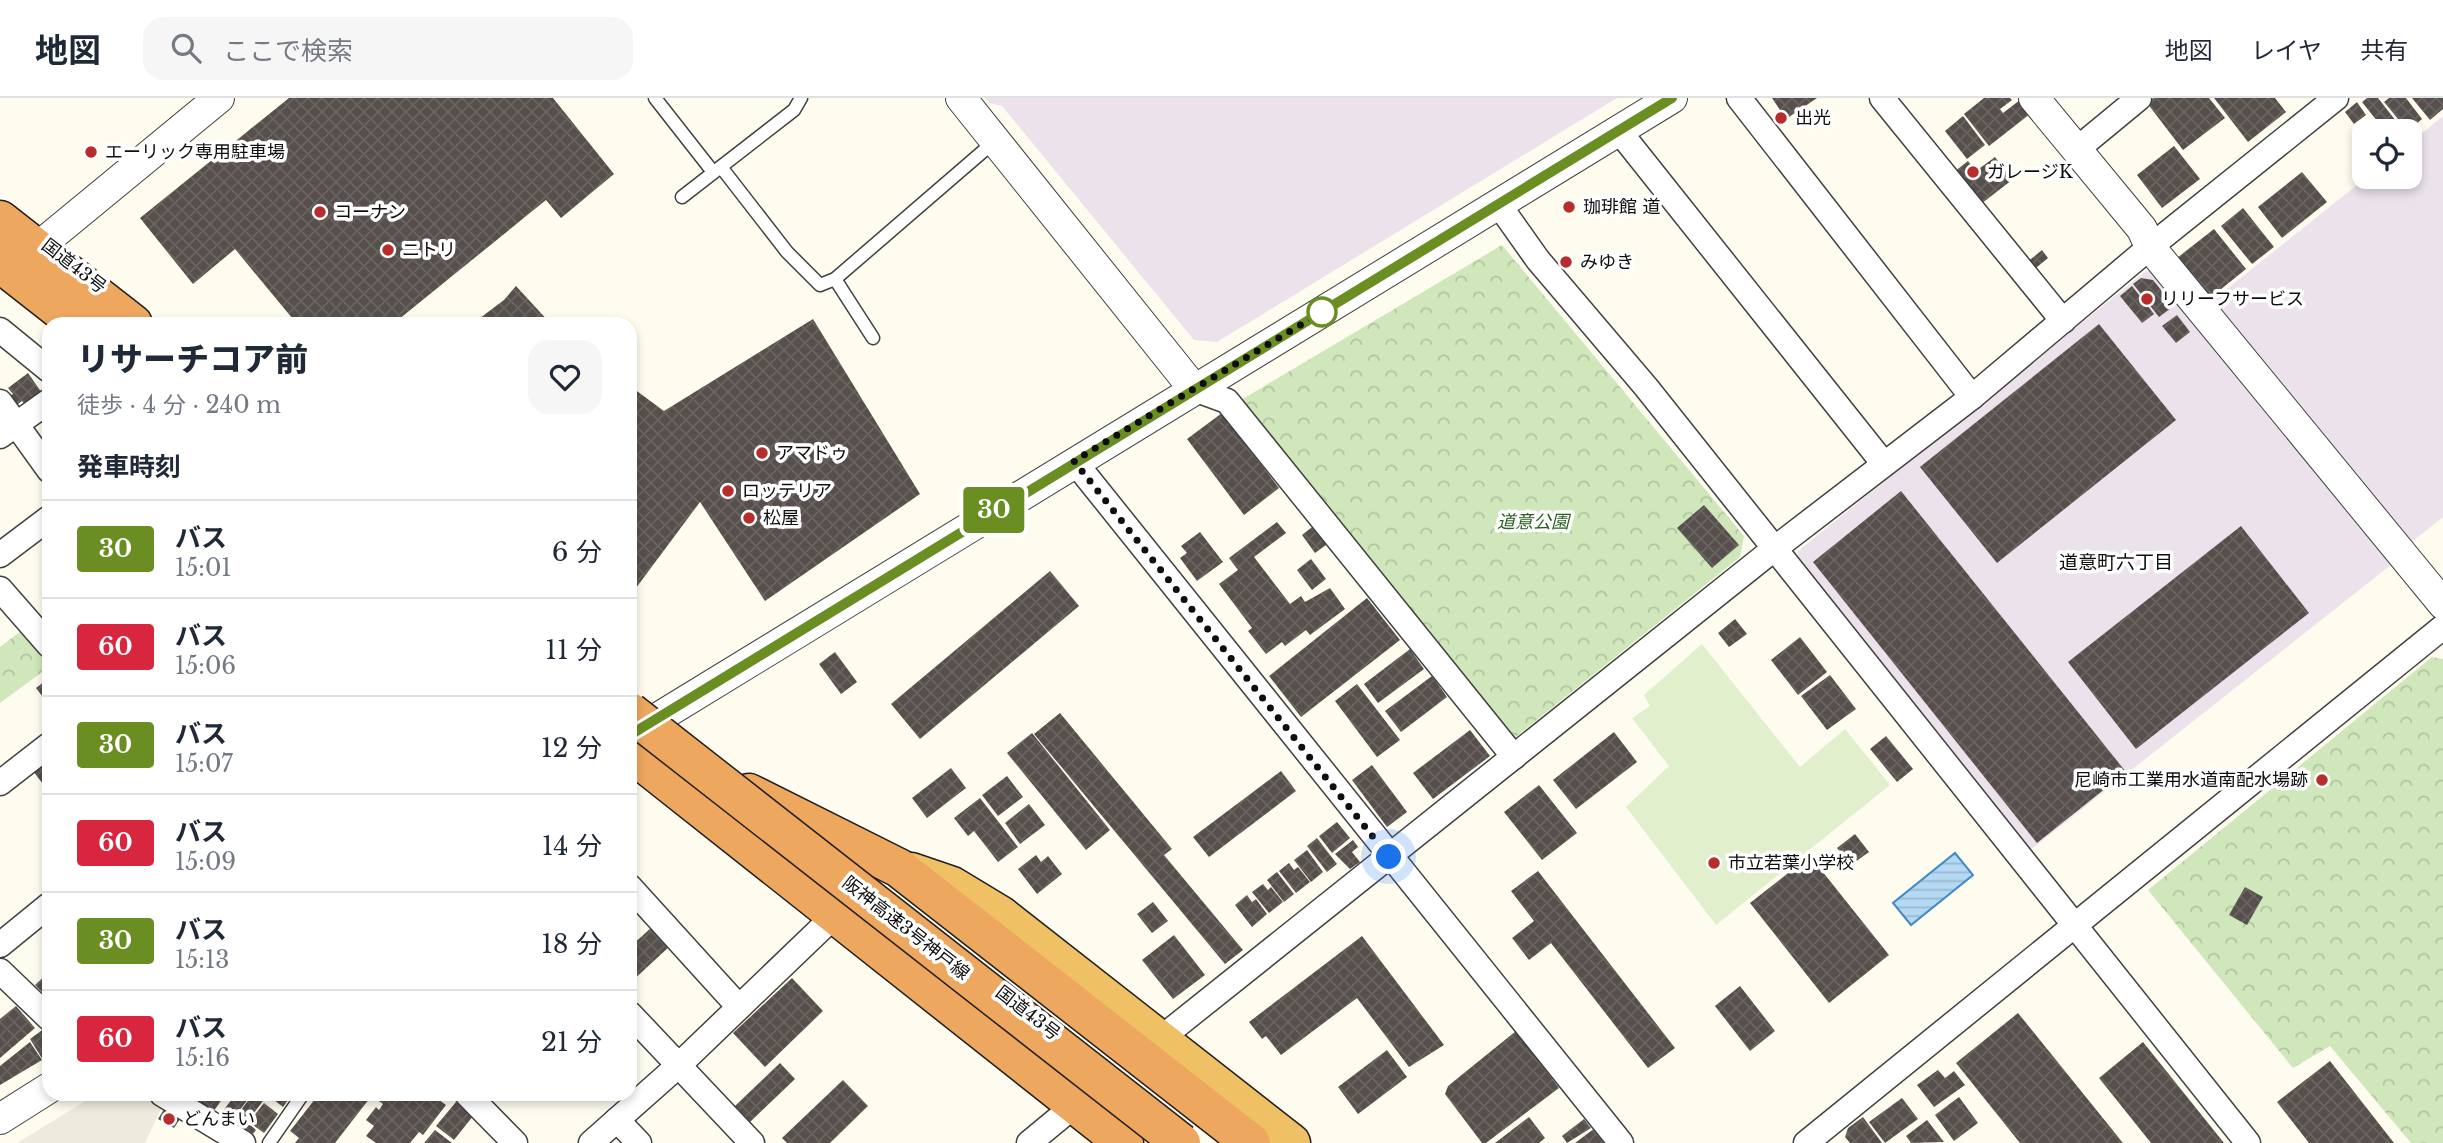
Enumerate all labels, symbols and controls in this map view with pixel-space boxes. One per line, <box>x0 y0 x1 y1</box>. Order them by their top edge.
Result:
search box <box>143 17 633 80</box>
icon: search <box>167 29 205 67</box>
text: 地図 <box>35 30 101 71</box>
text: ここで検索 <box>223 35 353 67</box>
text: 地図 <box>2165 36 2213 65</box>
text: レイヤ <box>2251 36 2322 65</box>
text: 共有 <box>2360 36 2408 65</box>
place label: 出光 <box>1795 107 1831 129</box>
marker: 出光 <box>1773 110 1789 126</box>
map controls <box>2352 119 2422 189</box>
button: locate <box>2352 119 2422 189</box>
place label: エーリック専用駐車場 <box>105 141 285 163</box>
marker: エーリック専用駐車場 <box>83 144 99 160</box>
place label: ガレージK <box>1987 161 2074 183</box>
marker: ガレージK <box>1965 164 1981 180</box>
place label: 珈琲館 道 <box>1583 196 1660 218</box>
marker: 珈琲館 道 <box>1561 199 1577 215</box>
place label: コーナン <box>334 201 406 223</box>
marker: コーナン <box>312 204 328 220</box>
street label: 国道43号 <box>37 234 111 298</box>
place label: ニトリ <box>402 239 456 261</box>
marker: ニトリ <box>380 242 396 258</box>
place label: みゆき <box>1580 251 1634 273</box>
marker: みゆき <box>1558 254 1574 270</box>
place label: リリーフサービス <box>2161 288 2304 310</box>
marker: リリーフサービス <box>2139 291 2155 307</box>
unlabelled marker <box>1307 297 1337 327</box>
text: リサーチコア前 <box>77 339 308 380</box>
button: heart <box>528 340 602 414</box>
text: 徒歩 · 4 分 · 240 m <box>77 391 281 419</box>
place label: アマドゥ <box>776 442 848 464</box>
marker: アマドゥ <box>754 445 770 461</box>
text: 発車時刻 <box>77 451 181 483</box>
place label: ロッテリア <box>742 480 832 502</box>
marker: ロッテリア <box>720 483 736 499</box>
line badge: 30 <box>962 487 1026 533</box>
text: 30 <box>977 495 1011 524</box>
place label: 松屋 <box>763 507 799 529</box>
marker: 松屋 <box>741 510 757 526</box>
park label: 道意公園 <box>1497 511 1572 533</box>
text: バス <box>175 522 227 554</box>
text: 30 <box>99 534 132 563</box>
text: 6 分 <box>552 536 602 568</box>
district label: 道意町六丁目 <box>2059 551 2173 574</box>
text: 15:01 <box>175 554 232 582</box>
text: バス <box>175 620 227 652</box>
text: 60 <box>98 632 133 661</box>
text: 11 分 <box>545 634 602 666</box>
text: 15:06 <box>175 652 236 680</box>
text: バス <box>175 718 227 750</box>
text: 30 <box>99 730 132 759</box>
text: 12 分 <box>541 732 602 764</box>
text: 15:07 <box>175 750 233 778</box>
place label: 尼崎市工業用水道南配水場跡 <box>2074 769 2308 791</box>
marker: 尼崎市工業用水道南配水場跡 <box>2314 772 2330 788</box>
text: バス <box>175 816 227 848</box>
text: 60 <box>98 828 133 857</box>
text: 14 分 <box>542 830 602 862</box>
your location <box>1371 839 1406 874</box>
text: 15:09 <box>175 848 236 876</box>
place label: 市立若葉小学校 <box>1728 852 1854 874</box>
marker: 市立若葉小学校 <box>1706 855 1722 871</box>
street label: 阪神高速3号神戸線 <box>838 872 974 984</box>
text: バス <box>175 914 227 946</box>
text: 30 <box>99 926 132 955</box>
text: 18 分 <box>541 928 602 960</box>
text: 15:13 <box>175 946 229 974</box>
street label: 国道43号 <box>991 981 1065 1045</box>
text: バス <box>175 1012 227 1044</box>
text: 60 <box>98 1024 133 1053</box>
text: 21 分 <box>541 1026 602 1058</box>
text: 15:16 <box>175 1044 230 1072</box>
place label: どんまい <box>183 1108 255 1130</box>
marker: どんまい <box>161 1111 177 1127</box>

